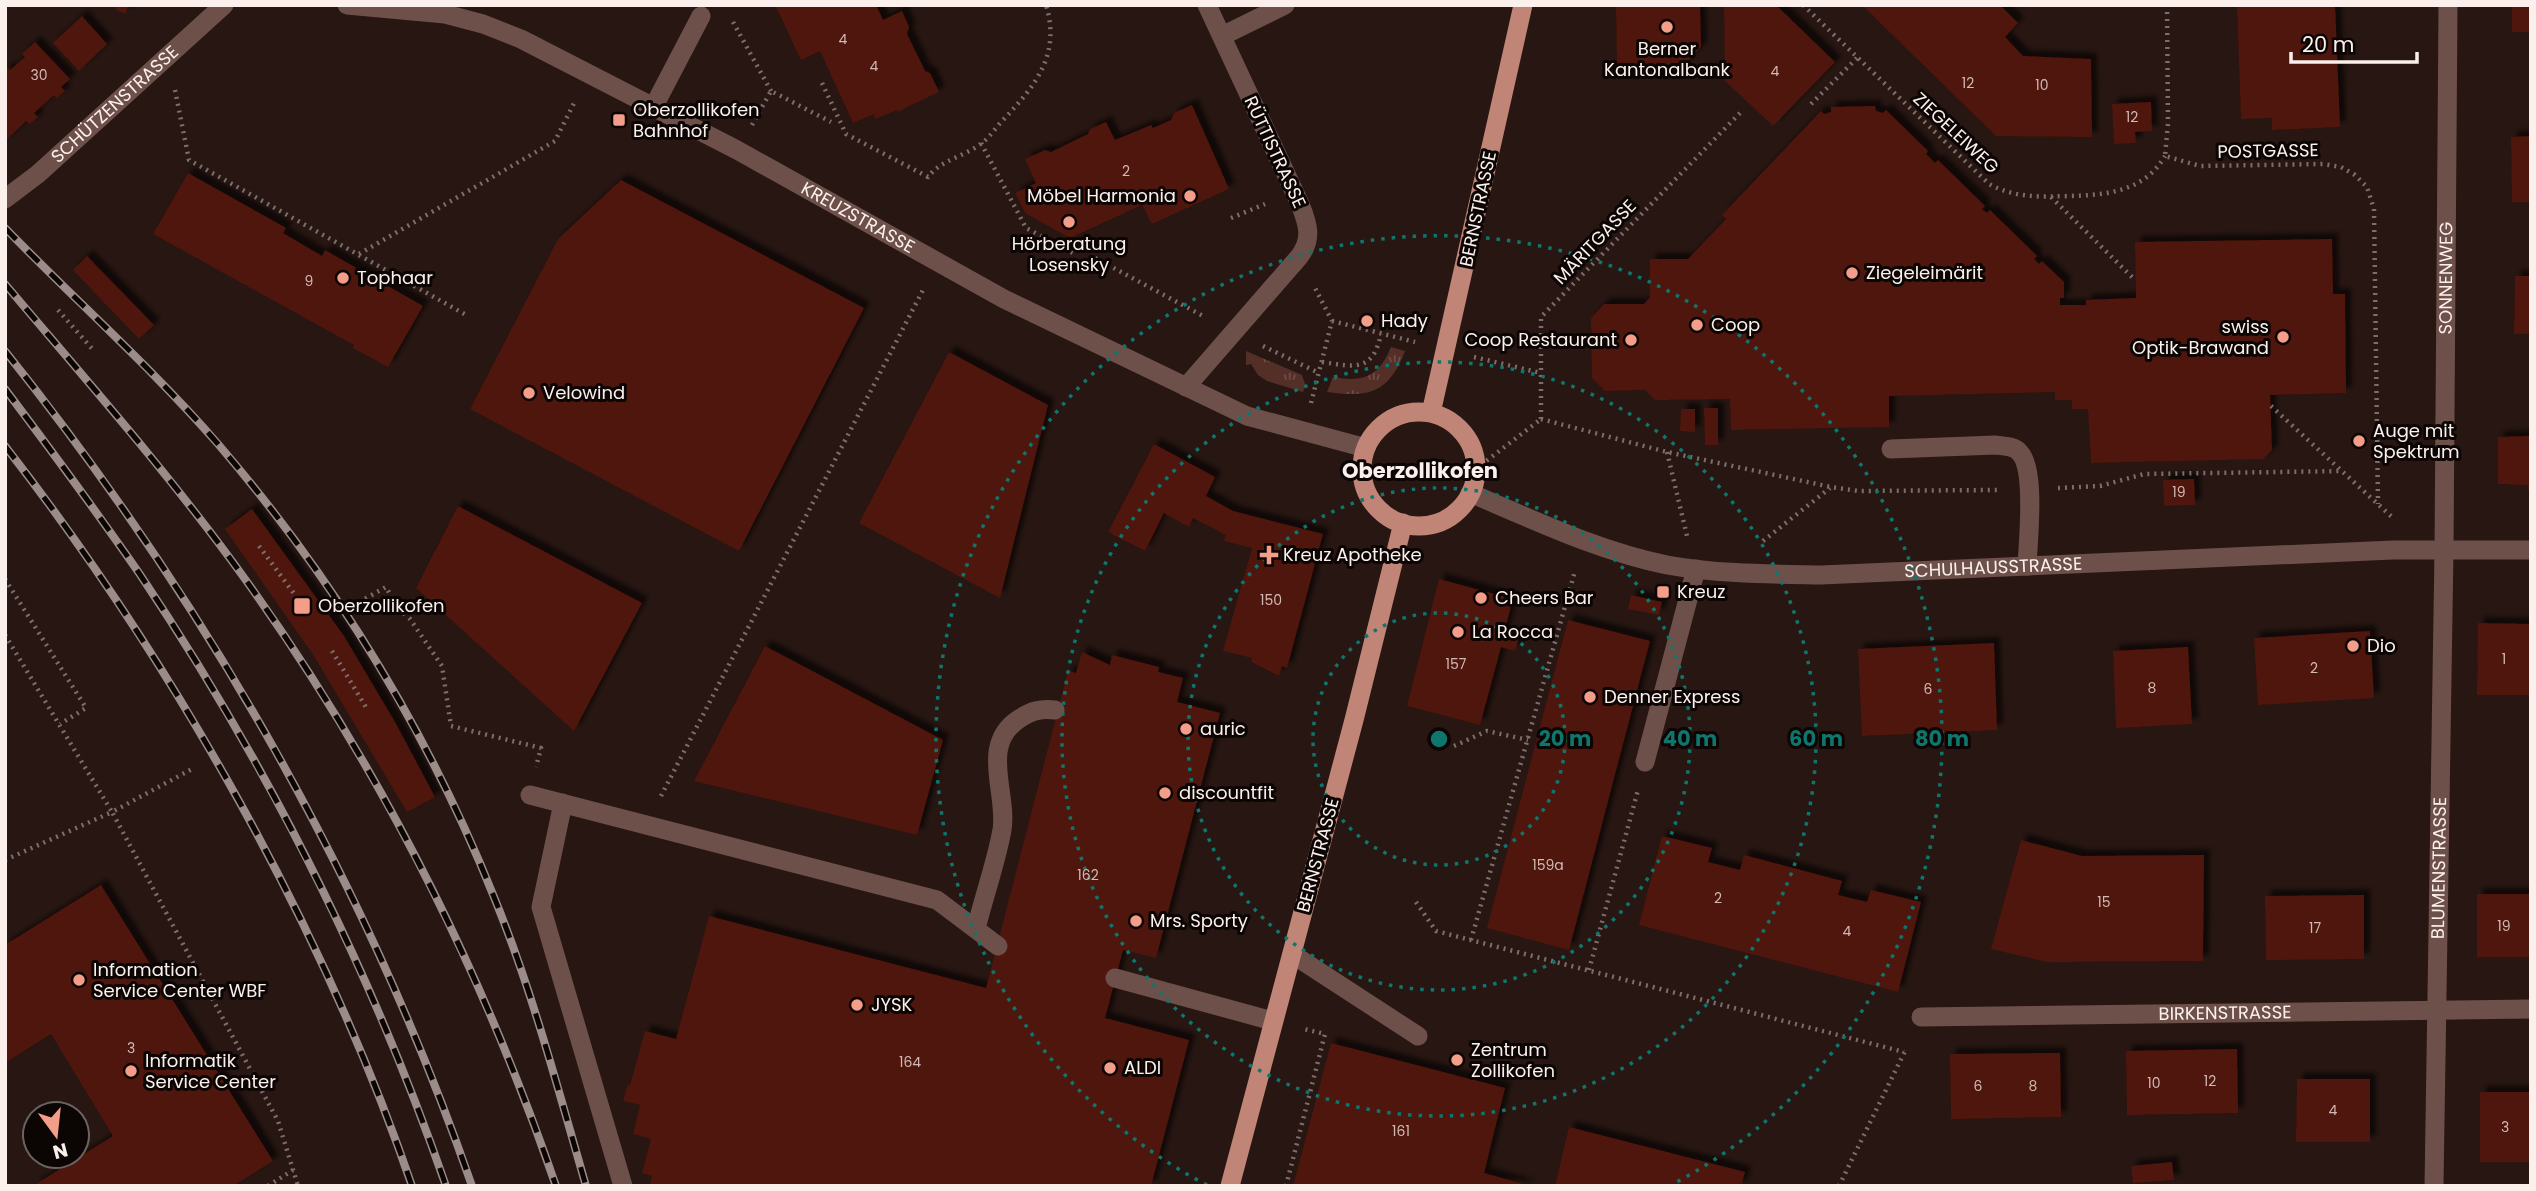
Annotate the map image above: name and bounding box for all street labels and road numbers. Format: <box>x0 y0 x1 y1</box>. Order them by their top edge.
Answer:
street label: SCHÜTZENSTRASSE <box>45 39 184 168</box>
street label: ZIEGELEIWEG <box>1908 86 2005 179</box>
street label: RÜTTISTRASSE <box>1239 92 1312 212</box>
street label: POSTGASSE <box>2217 137 2319 164</box>
street label: BERNSTRASSE <box>1453 149 1502 269</box>
street label: KREUZSTRASSE <box>797 175 920 259</box>
street label: MÄRITGASSE <box>1548 194 1642 290</box>
street label: SONNENWEG <box>2433 222 2458 335</box>
street label: SCHULHAUSSTRASSE <box>1904 551 2083 583</box>
street label: BERNSTRASSE <box>1290 795 1345 915</box>
street label: BLUMENSTRASSE <box>2425 797 2452 939</box>
street label: BIRKENSTRASSE <box>2158 999 2292 1026</box>

